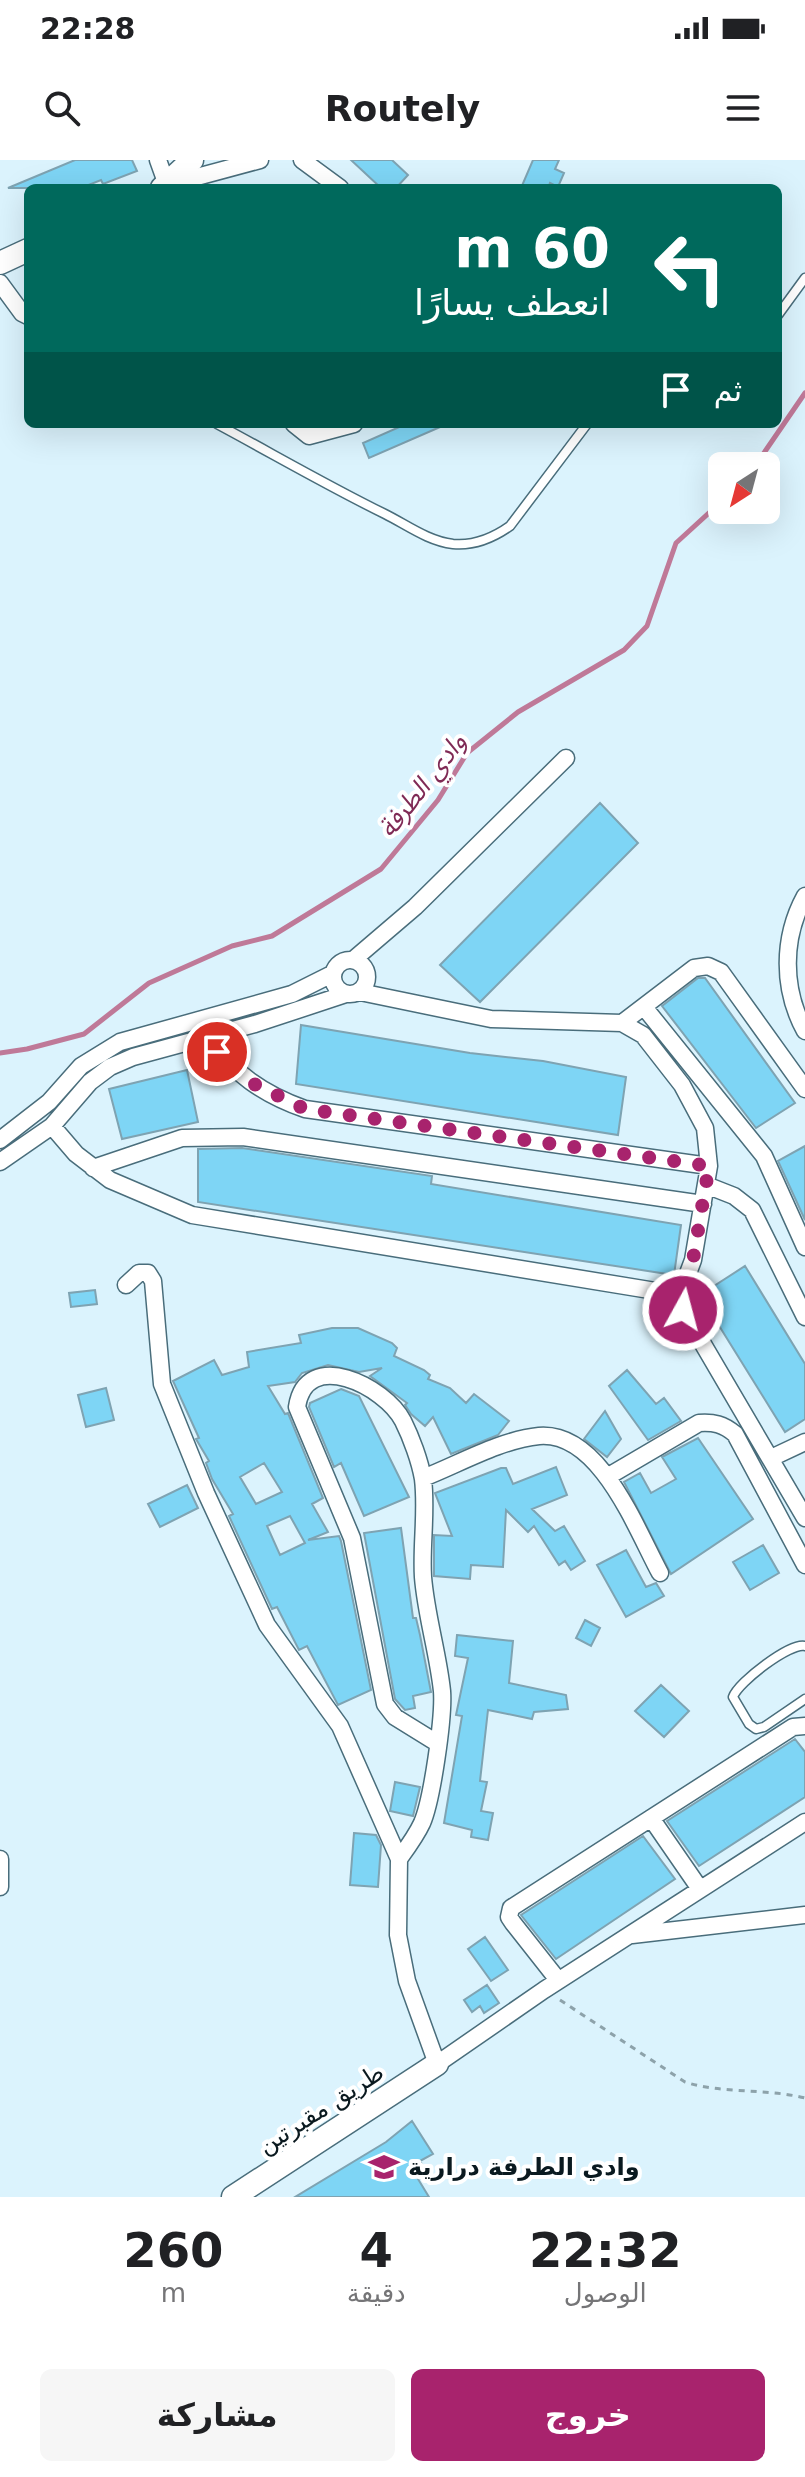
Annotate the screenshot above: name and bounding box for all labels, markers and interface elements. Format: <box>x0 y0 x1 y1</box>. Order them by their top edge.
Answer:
text: 22:28 <box>40 11 136 46</box>
icon: search <box>40 86 84 130</box>
icon: menu <box>721 86 765 130</box>
text: Routely <box>325 88 480 129</box>
text: 60 m <box>454 215 610 280</box>
icon: left <box>638 216 742 320</box>
text: انعطف يسارًا <box>414 282 610 323</box>
icon: arrive <box>654 368 698 412</box>
text: ثم <box>714 373 742 408</box>
north arrow <box>708 452 780 524</box>
map controls <box>708 452 780 524</box>
water label: وادي الطرفة <box>372 727 476 846</box>
pin <box>183 1018 251 1086</box>
icon: arrive <box>195 1030 239 1074</box>
position arrow <box>641 1268 725 1352</box>
street label: طريق مقبرتين <box>253 2058 389 2160</box>
school or university icon: وادي الطرفة درارية <box>367 2150 401 2184</box>
place label: وادي الطرفة درارية <box>408 2153 640 2181</box>
text: 260 <box>123 2222 224 2278</box>
text: 4 <box>360 2222 393 2278</box>
text: 22:32 <box>529 2222 682 2278</box>
text: m <box>161 2278 186 2308</box>
text: دقيقة <box>347 2278 406 2308</box>
text: الوصول <box>564 2278 647 2308</box>
button: مشاركة <box>40 2369 395 2461</box>
button: خروج <box>411 2369 765 2461</box>

